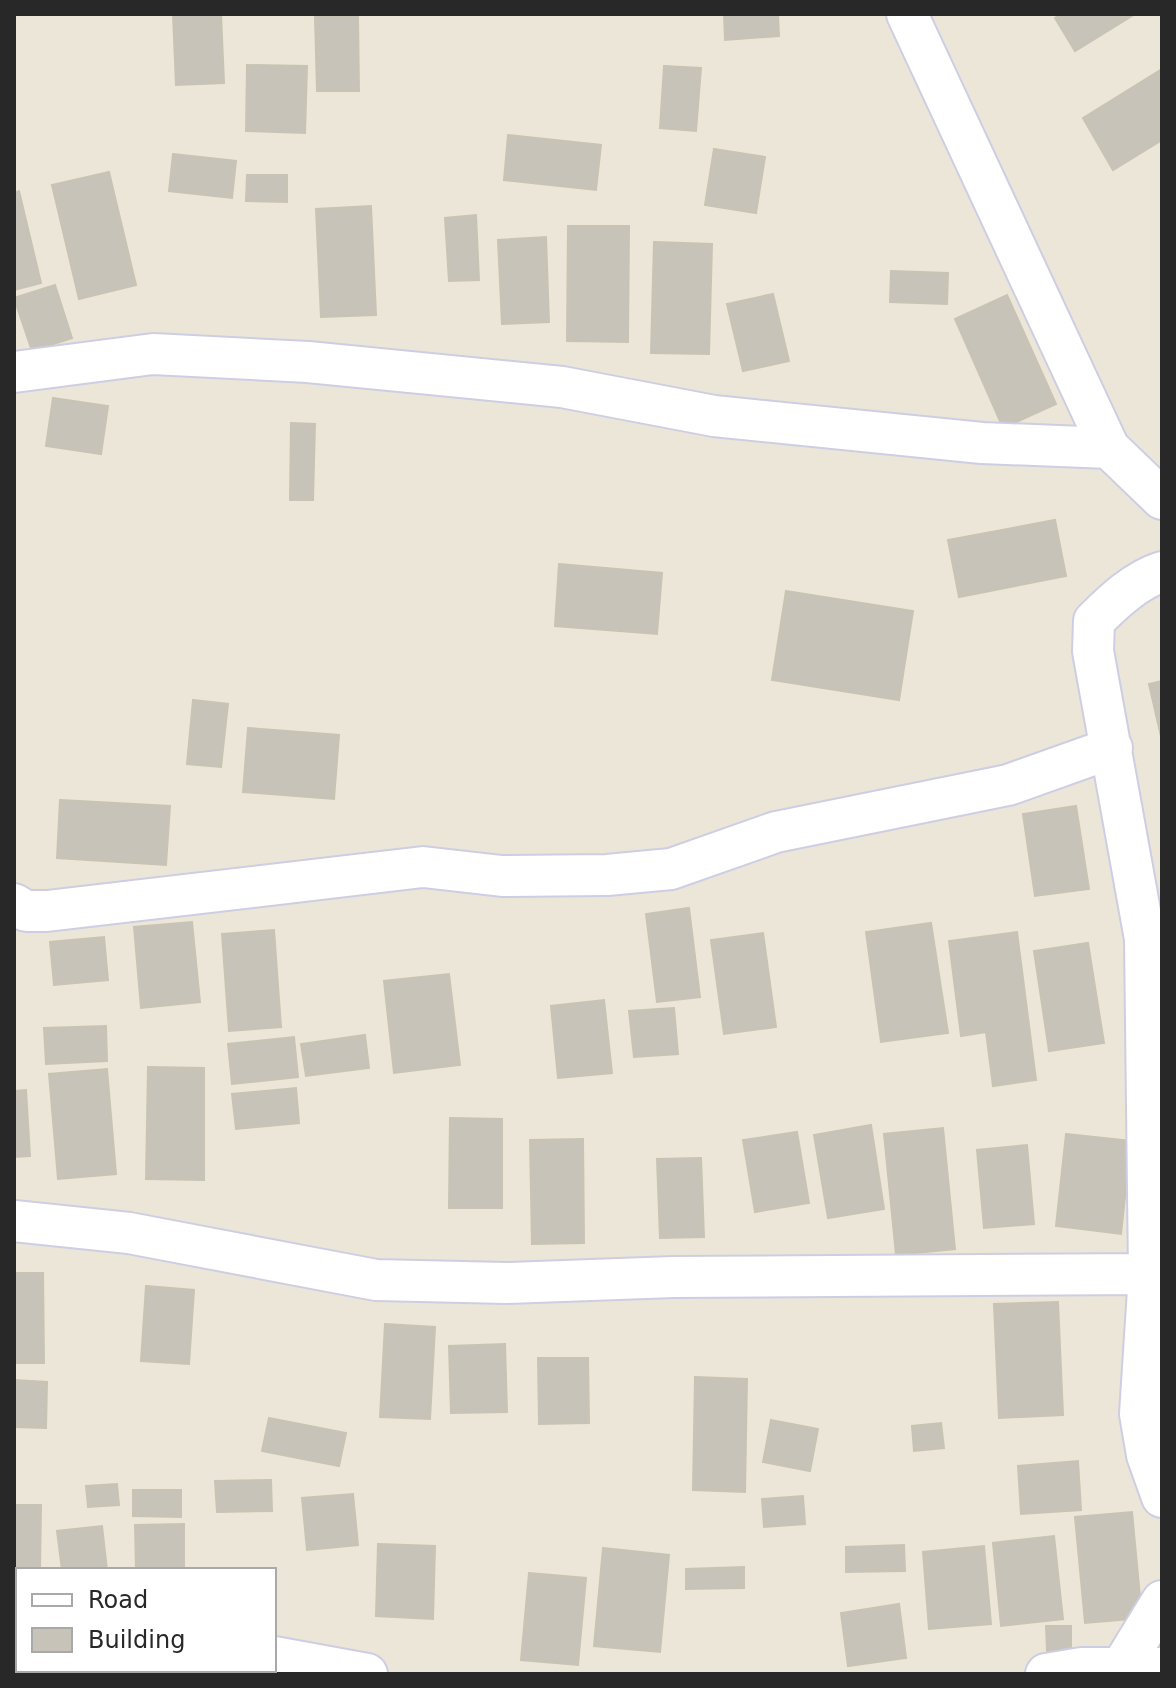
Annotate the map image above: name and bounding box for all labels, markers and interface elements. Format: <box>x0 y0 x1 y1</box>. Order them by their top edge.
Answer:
legend <box>16 1568 276 1672</box>
text: Road <box>88 1586 148 1614</box>
text: Building <box>88 1626 185 1654</box>

